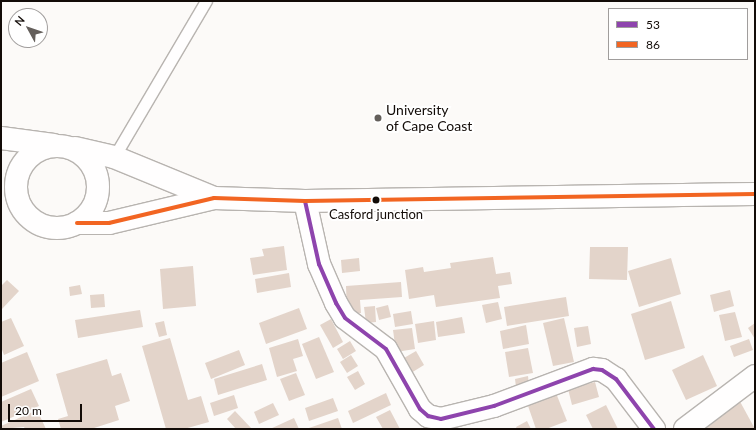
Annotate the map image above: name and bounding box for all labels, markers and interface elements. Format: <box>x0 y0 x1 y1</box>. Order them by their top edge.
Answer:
north arrow <box>8 8 48 48</box>
legend <box>608 8 748 60</box>
text: N <box>11 13 27 28</box>
text: 53 <box>646 17 660 32</box>
text: 86 <box>646 37 660 52</box>
place label: University of Cape Coast <box>386 102 473 134</box>
marker: University of Cape Coast <box>373 113 383 123</box>
marker: Casford junction <box>371 195 381 205</box>
place label: Casford junction <box>329 206 423 222</box>
scale bar <box>10 396 84 422</box>
text: 20 m <box>15 403 42 418</box>

